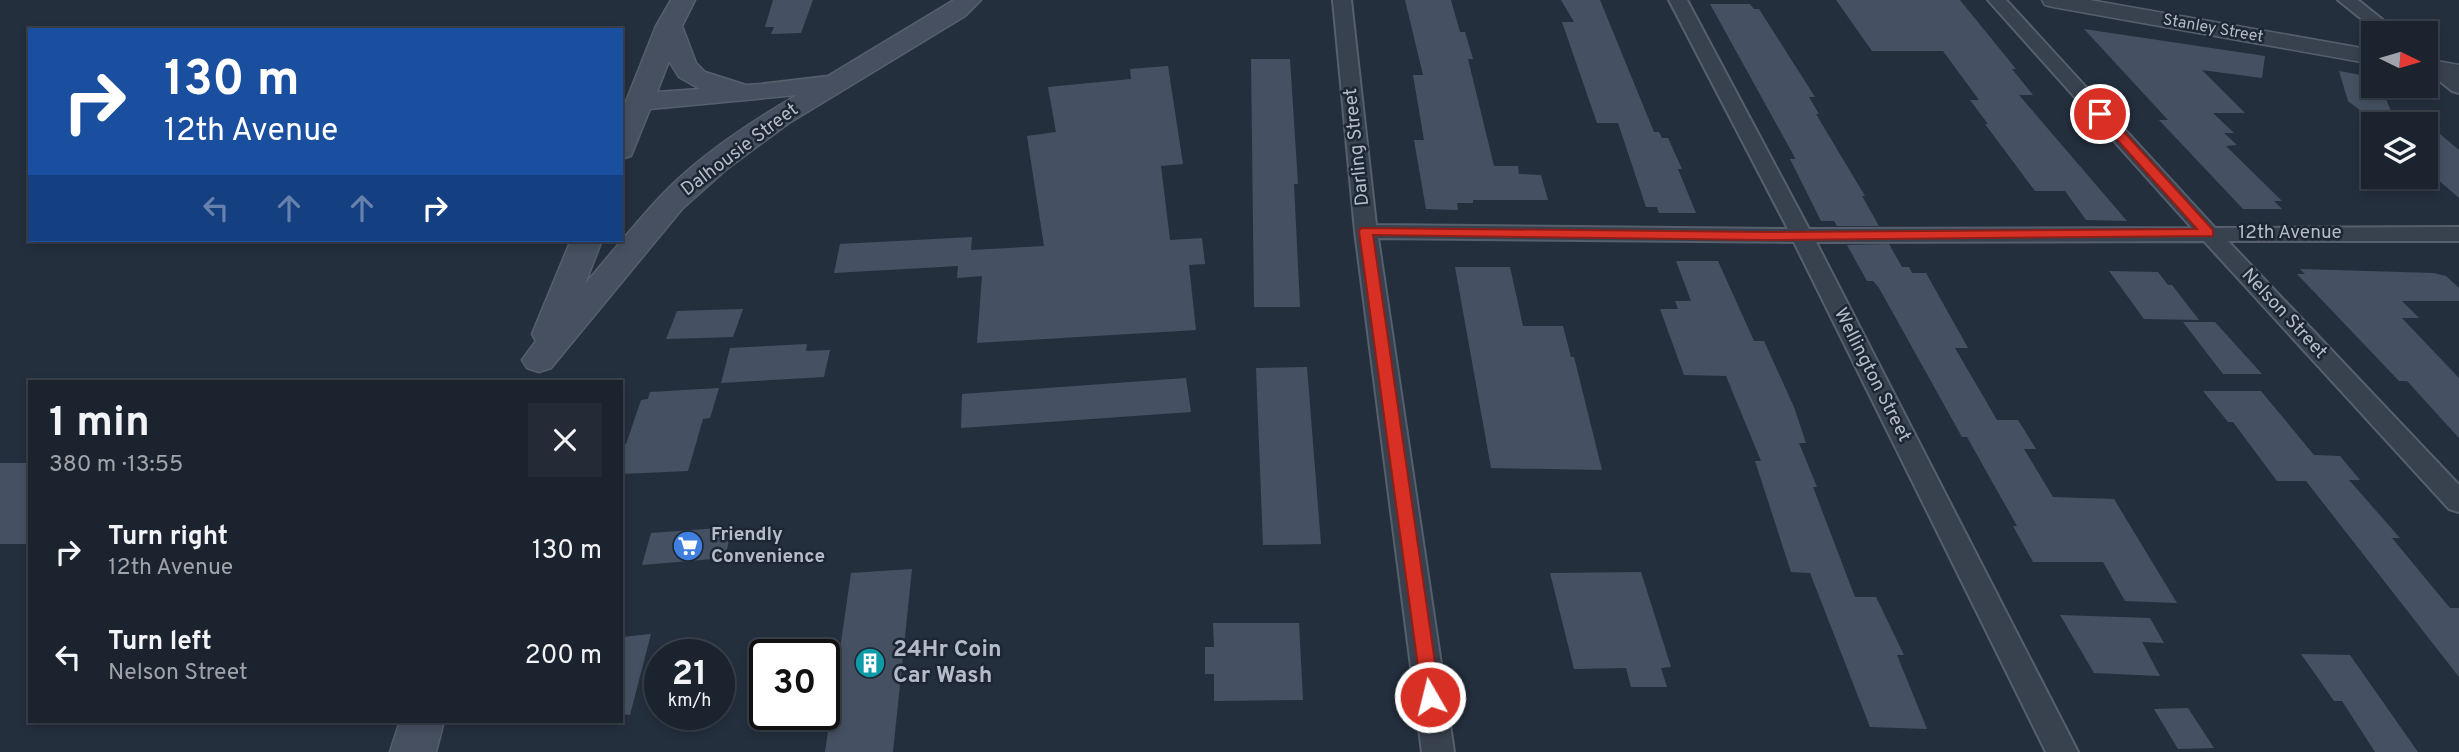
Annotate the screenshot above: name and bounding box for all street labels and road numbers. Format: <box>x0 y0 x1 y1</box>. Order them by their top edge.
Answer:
street label: Stanley Street <box>2161 10 2265 48</box>
street label: Darling Street <box>1339 87 1375 207</box>
street label: Dalhousie Street <box>677 98 803 202</box>
street label: 12th Avenue <box>2238 221 2342 245</box>
street label: Nelson Street <box>2236 264 2332 364</box>
street label: Wellington Street <box>1828 304 1916 446</box>

